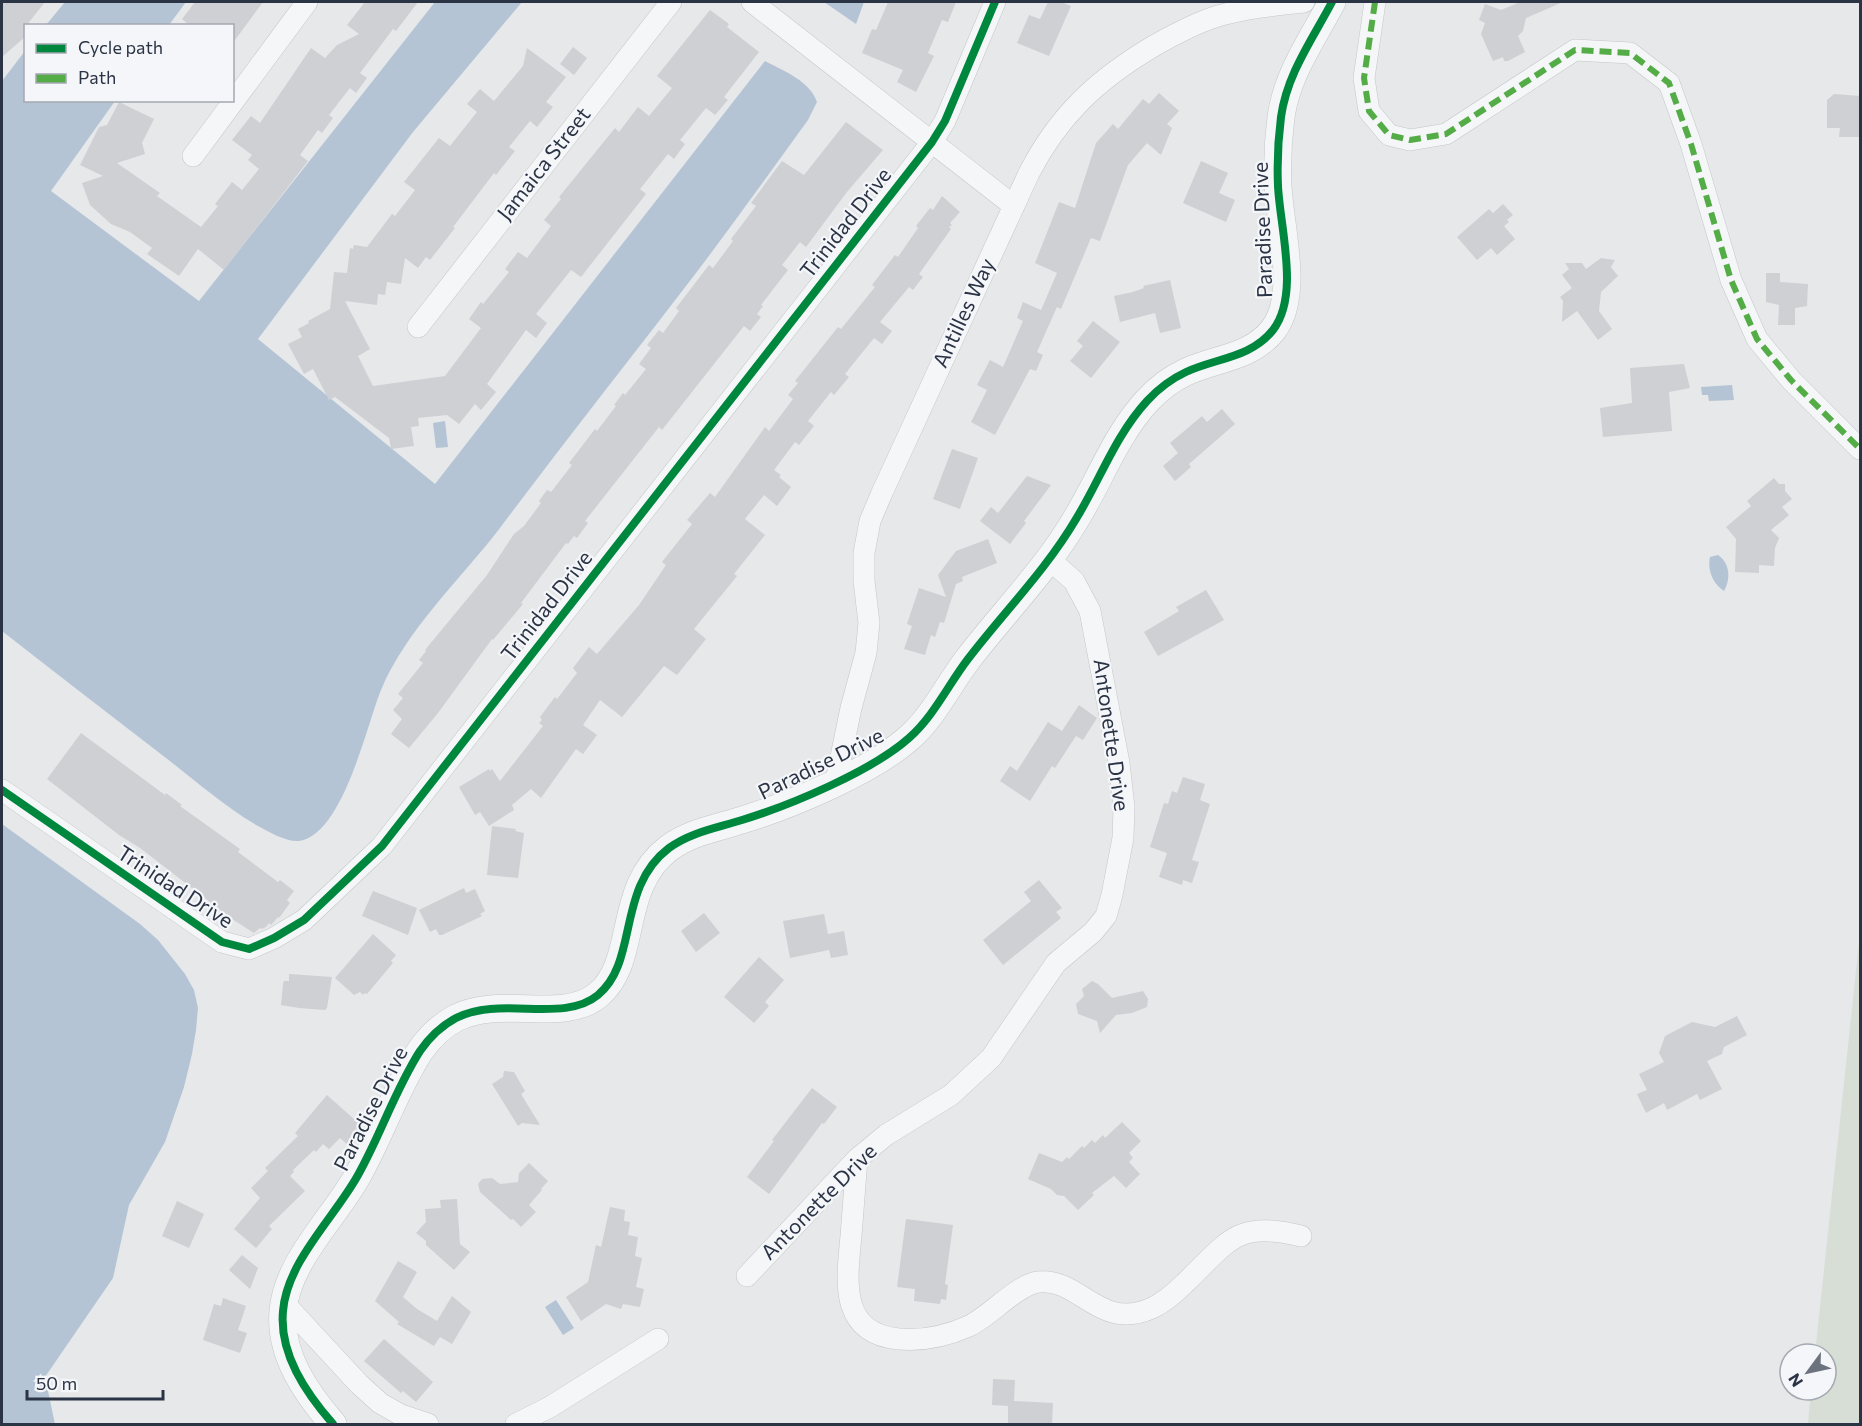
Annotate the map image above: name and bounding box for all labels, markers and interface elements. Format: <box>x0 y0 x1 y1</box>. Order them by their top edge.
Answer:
legend <box>24 24 234 102</box>
text: Cycle path <box>78 36 163 58</box>
text: Path <box>78 66 116 88</box>
street label: Jamaica Street <box>491 102 595 225</box>
street label: Trinidad Drive <box>794 162 896 282</box>
street label: Paradise Drive <box>1247 162 1276 299</box>
street label: Antilles Way <box>926 254 999 371</box>
street label: Trinidad Drive <box>495 545 597 665</box>
street label: Antonette Drive <box>1089 657 1136 812</box>
street label: Paradise Drive <box>754 722 887 804</box>
street label: Trinidad Drive <box>113 839 238 932</box>
street label: Paradise Drive <box>328 1042 412 1175</box>
street label: Antonette Drive <box>755 1138 881 1264</box>
north arrow <box>1778 1342 1838 1402</box>
scale bar <box>27 1363 164 1401</box>
text: N <box>1784 1370 1806 1391</box>
text: 50 m <box>36 1372 77 1394</box>

